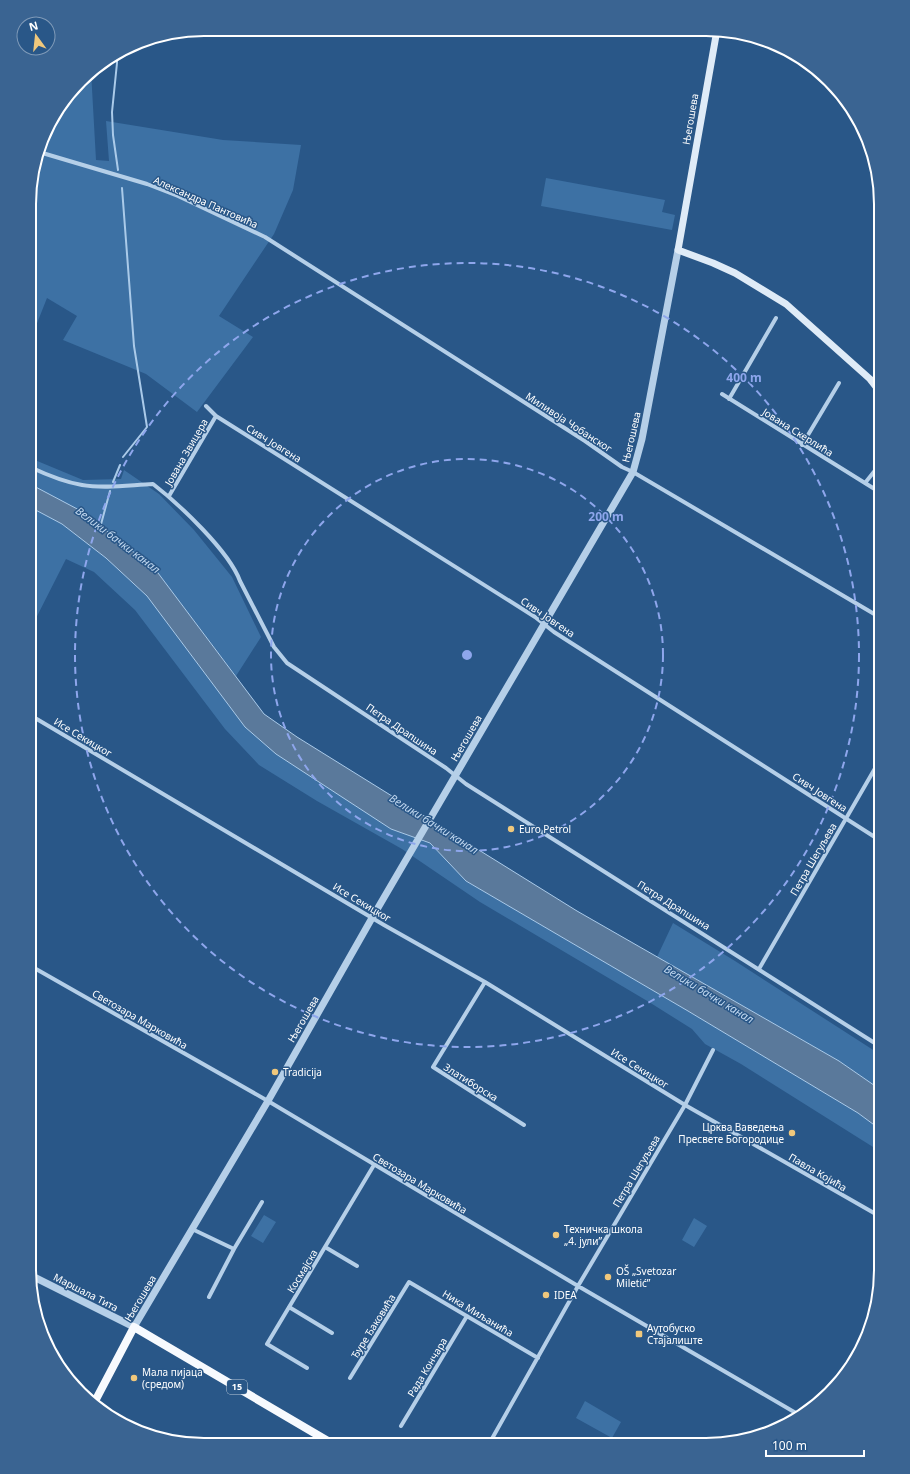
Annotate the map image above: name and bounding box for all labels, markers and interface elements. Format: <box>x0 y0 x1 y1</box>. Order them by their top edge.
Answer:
north arrow <box>16 16 56 56</box>
text: N <box>27 17 40 34</box>
street label: Његошева <box>679 92 701 146</box>
street label: Александра Пантовића <box>152 173 260 231</box>
text: 400 m <box>726 369 762 386</box>
street label: Миливоја Чобанског <box>523 389 615 456</box>
street label: Јована Скерлића <box>759 404 836 459</box>
street label: Његошева <box>618 410 644 464</box>
street label: Јована Звицера <box>161 416 211 489</box>
street label: Сивч Јовгена <box>244 420 304 466</box>
water label: Велики бачки канал <box>73 503 164 576</box>
text: 200 m <box>588 508 624 525</box>
street label: Сивч Јовгена <box>518 594 578 640</box>
centre of rings <box>460 648 474 662</box>
street label: Петра Драпшина <box>363 700 441 758</box>
street label: Његошева <box>447 712 485 764</box>
street label: Исе Секицког <box>51 714 115 760</box>
street label: Сивч Јовгена <box>790 769 850 815</box>
water label: Велики бачки канал <box>387 790 482 857</box>
street label: Петра Шегуљева <box>786 820 840 898</box>
place label: Euro Petrol <box>519 822 571 836</box>
marker: Euro Petrol <box>506 824 516 834</box>
street label: Петра Драпшина <box>635 877 713 933</box>
street label: Исе Секицког <box>330 879 394 925</box>
water label: Велики бачки канал <box>662 961 757 1026</box>
street label: Светозара Марковића <box>90 986 190 1052</box>
street label: Његошева <box>284 993 322 1045</box>
street label: Исе Секицког <box>609 1045 672 1092</box>
street label: Златиборска <box>441 1060 501 1104</box>
place label: Tradicija <box>283 1065 322 1079</box>
marker: Tradicija <box>270 1067 280 1077</box>
place label: Црква Ваведења Пресвете Богородице <box>678 1120 784 1146</box>
marker: Црква Ваведења Пресвете Богородице <box>787 1128 797 1138</box>
street label: Петра Шегуљева <box>609 1132 663 1210</box>
street label: Светозара Марковића <box>370 1149 470 1217</box>
street label: Павла Којића <box>786 1150 850 1194</box>
place label: Техничка школа „4. јули” <box>564 1222 643 1248</box>
marker: Техничка школа „4. јули” <box>551 1230 561 1240</box>
street label: Космајска <box>284 1247 320 1295</box>
place label: OŠ „Svetozar Miletić” <box>616 1264 676 1290</box>
street label: Маршала Тита <box>51 1270 121 1314</box>
street label: Његошева <box>121 1272 159 1324</box>
marker: OŠ „Svetozar Miletić” <box>603 1272 613 1282</box>
street label: Ника Миљанића <box>440 1286 516 1340</box>
place label: IDEA <box>554 1288 577 1302</box>
marker: IDEA <box>541 1290 551 1300</box>
street label: Ђуре Ђаковића <box>348 1291 398 1361</box>
place label: Аутобуско Стајалиште <box>647 1321 703 1347</box>
marker: Аутобуско Стајалиште <box>634 1329 644 1339</box>
street label: Рада Кончара <box>404 1335 450 1399</box>
place label: Мала пијаца (средом) <box>142 1365 203 1391</box>
marker: Мала пијаца (средом) <box>129 1373 139 1383</box>
road number: 15 <box>227 1380 247 1394</box>
scale bar <box>766 1432 864 1458</box>
text: 100 m <box>772 1437 807 1454</box>

